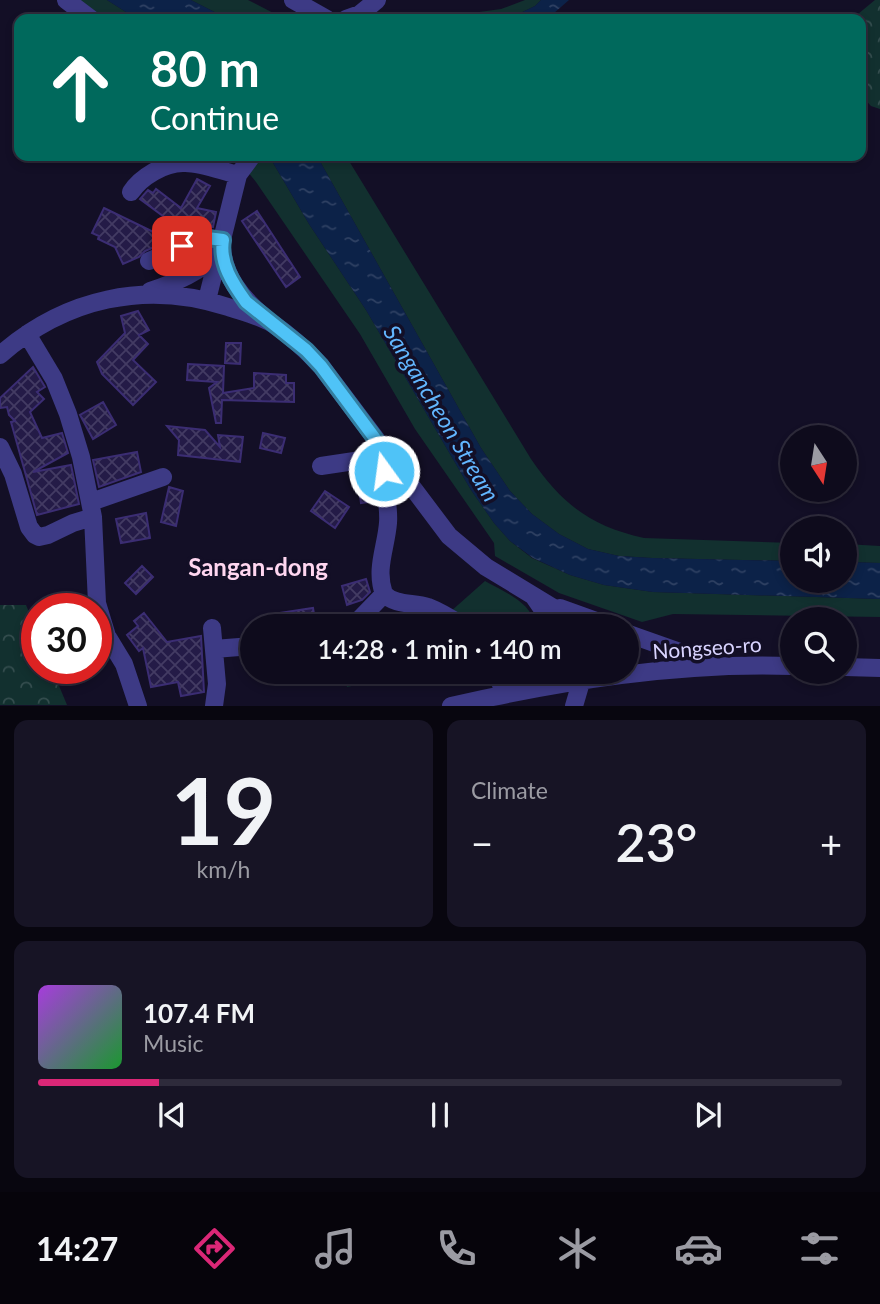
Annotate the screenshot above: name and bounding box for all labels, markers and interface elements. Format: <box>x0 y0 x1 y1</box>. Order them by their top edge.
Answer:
text: 80 m <box>150 39 260 97</box>
icon: ahead <box>35 42 126 133</box>
text: Continue <box>150 98 279 137</box>
pin <box>152 216 212 276</box>
icon: arrive <box>163 227 201 265</box>
water label: Sangancheon Stream <box>378 320 506 506</box>
north arrow <box>780 425 858 502</box>
map controls <box>780 425 857 684</box>
position arrow <box>347 434 421 508</box>
button: sound <box>780 516 857 593</box>
district label: Sangan-dong <box>188 552 328 581</box>
speed limit sign: 30 <box>21 593 112 684</box>
button: search <box>780 607 857 684</box>
street label: Nongseo-ro <box>652 631 762 663</box>
text: 14:28 · 1 min · 140 m <box>317 633 562 665</box>
text: 19 <box>171 755 276 864</box>
text: Climate <box>471 776 548 804</box>
text: 23° <box>616 811 697 873</box>
text: − <box>471 820 493 866</box>
text: + <box>820 820 842 866</box>
text: km/h <box>197 855 250 883</box>
text: 107.4 FM <box>143 997 255 1029</box>
text: Music <box>143 1029 203 1057</box>
icon: previous <box>153 1096 191 1134</box>
icon: pause <box>421 1096 459 1134</box>
icon: next <box>689 1096 727 1134</box>
icon: directions <box>190 1224 239 1273</box>
icon: music <box>311 1224 360 1273</box>
icon: phone <box>432 1224 481 1273</box>
icon: climate <box>553 1224 602 1273</box>
icon: car <box>674 1224 723 1273</box>
icon: filters <box>795 1224 844 1273</box>
text: 14:27 <box>36 1229 118 1268</box>

